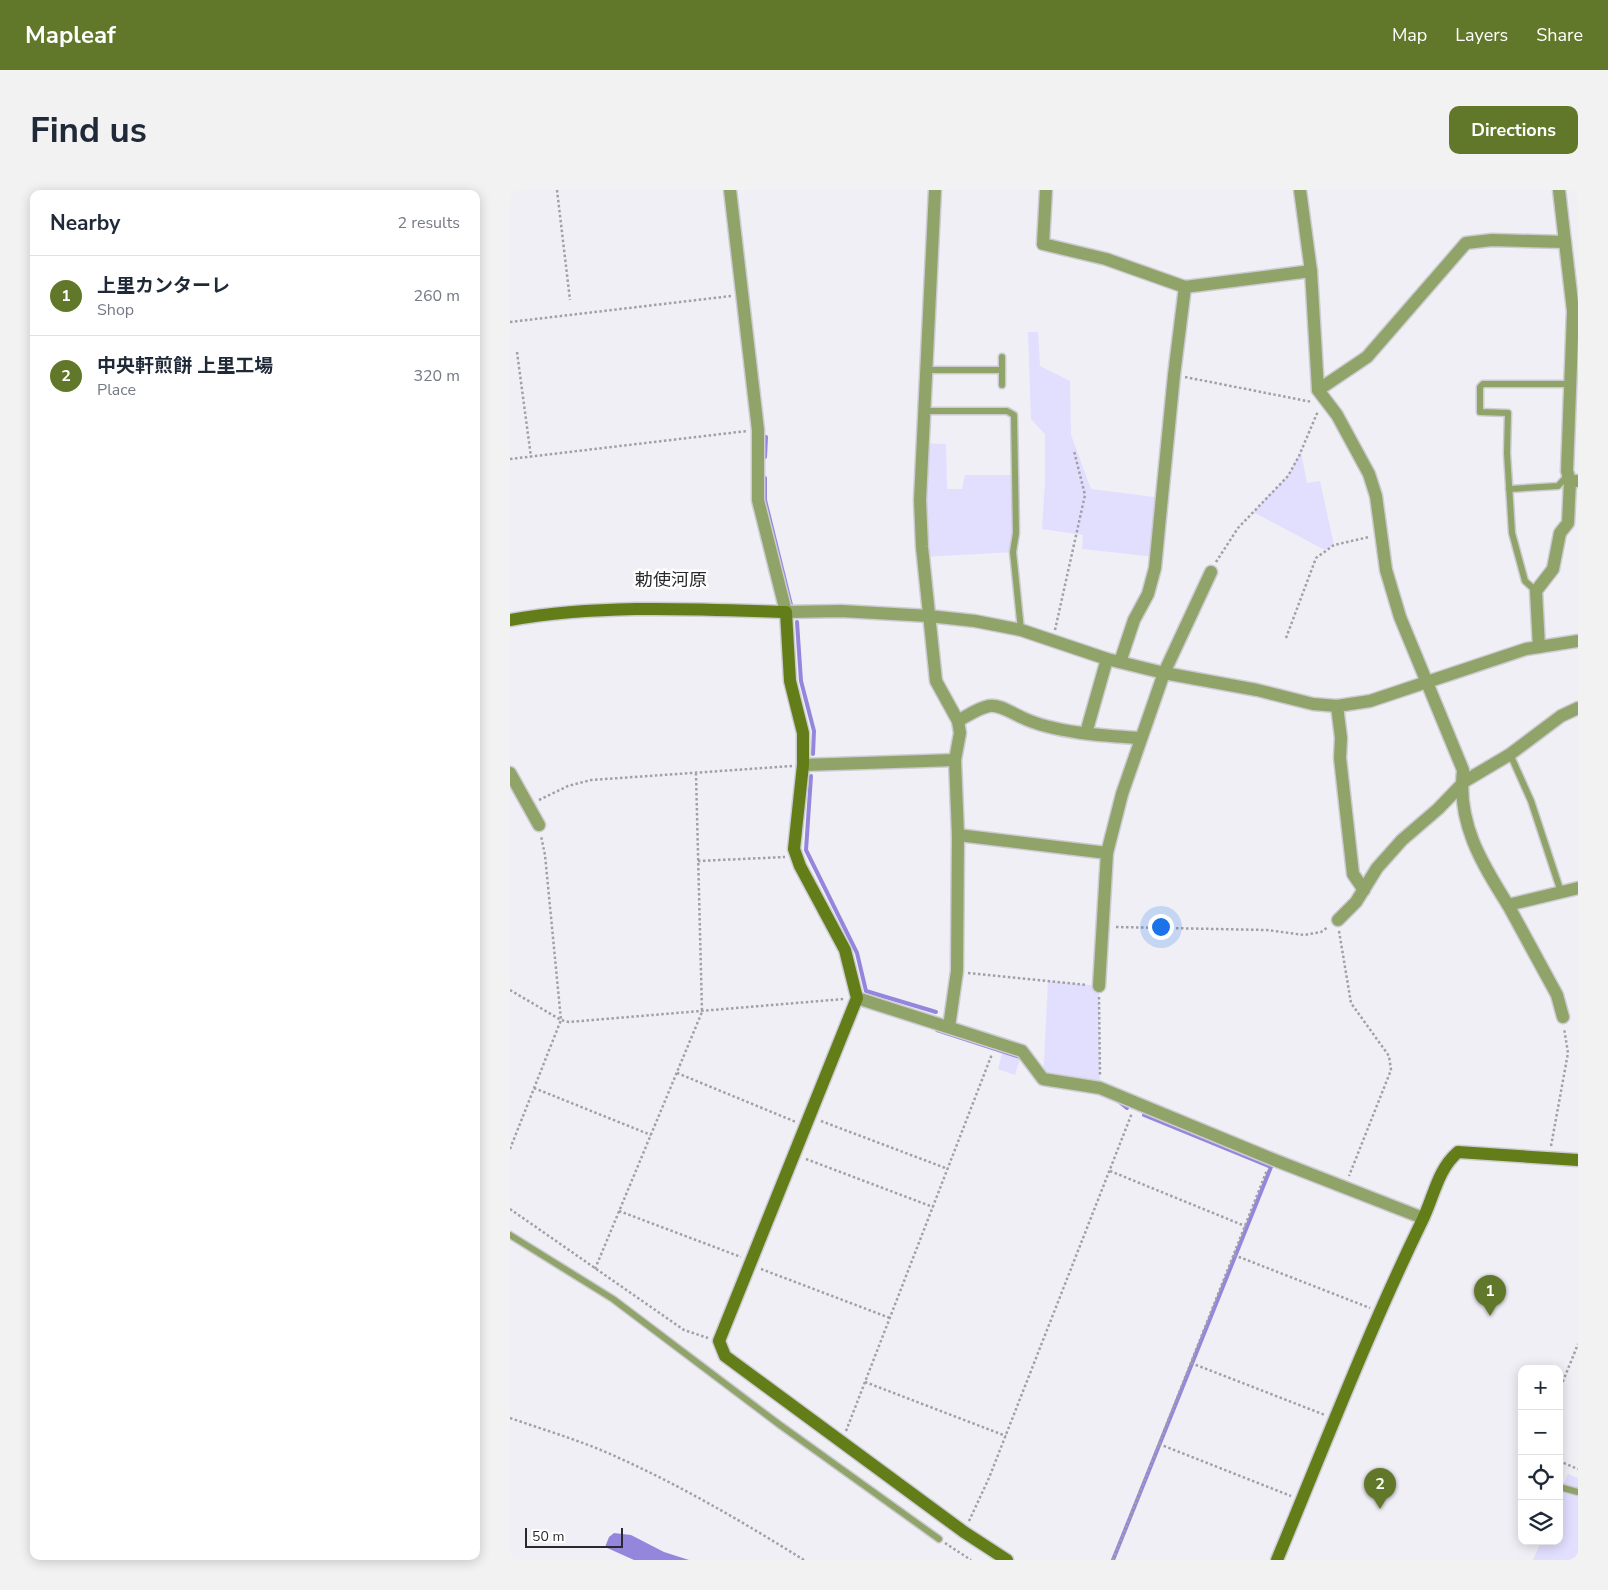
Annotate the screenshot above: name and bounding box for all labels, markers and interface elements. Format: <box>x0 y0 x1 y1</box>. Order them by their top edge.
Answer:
text: Mapleaf <box>25 19 116 51</box>
text: Map <box>1392 23 1427 47</box>
text: Layers <box>1455 23 1508 47</box>
text: Share <box>1536 23 1583 47</box>
button: Directions <box>1449 106 1578 154</box>
text: Find us <box>30 107 147 154</box>
text: Nearby <box>50 209 120 237</box>
text: 2 results <box>398 212 460 234</box>
text: 上里カンターレ <box>97 273 230 299</box>
text: 1 <box>61 285 71 307</box>
text: 260 m <box>413 285 460 307</box>
text: Shop <box>97 299 134 321</box>
text: 中央軒煎餅 上里工場 <box>97 353 273 379</box>
text: 2 <box>61 365 71 387</box>
text: 320 m <box>413 365 460 387</box>
text: Place <box>97 379 136 401</box>
district label: 勅使河原 <box>634 568 707 592</box>
your location <box>1148 914 1174 940</box>
pin: 1 <box>1474 1275 1506 1316</box>
map controls <box>1518 1365 1563 1545</box>
button: + <box>1518 1365 1563 1410</box>
button: − <box>1518 1410 1563 1455</box>
button: locate <box>1518 1455 1563 1500</box>
pin: 2 <box>1364 1468 1396 1509</box>
button: layers <box>1518 1500 1563 1545</box>
scale bar <box>525 1525 622 1548</box>
text: 50 m <box>532 1527 564 1546</box>

